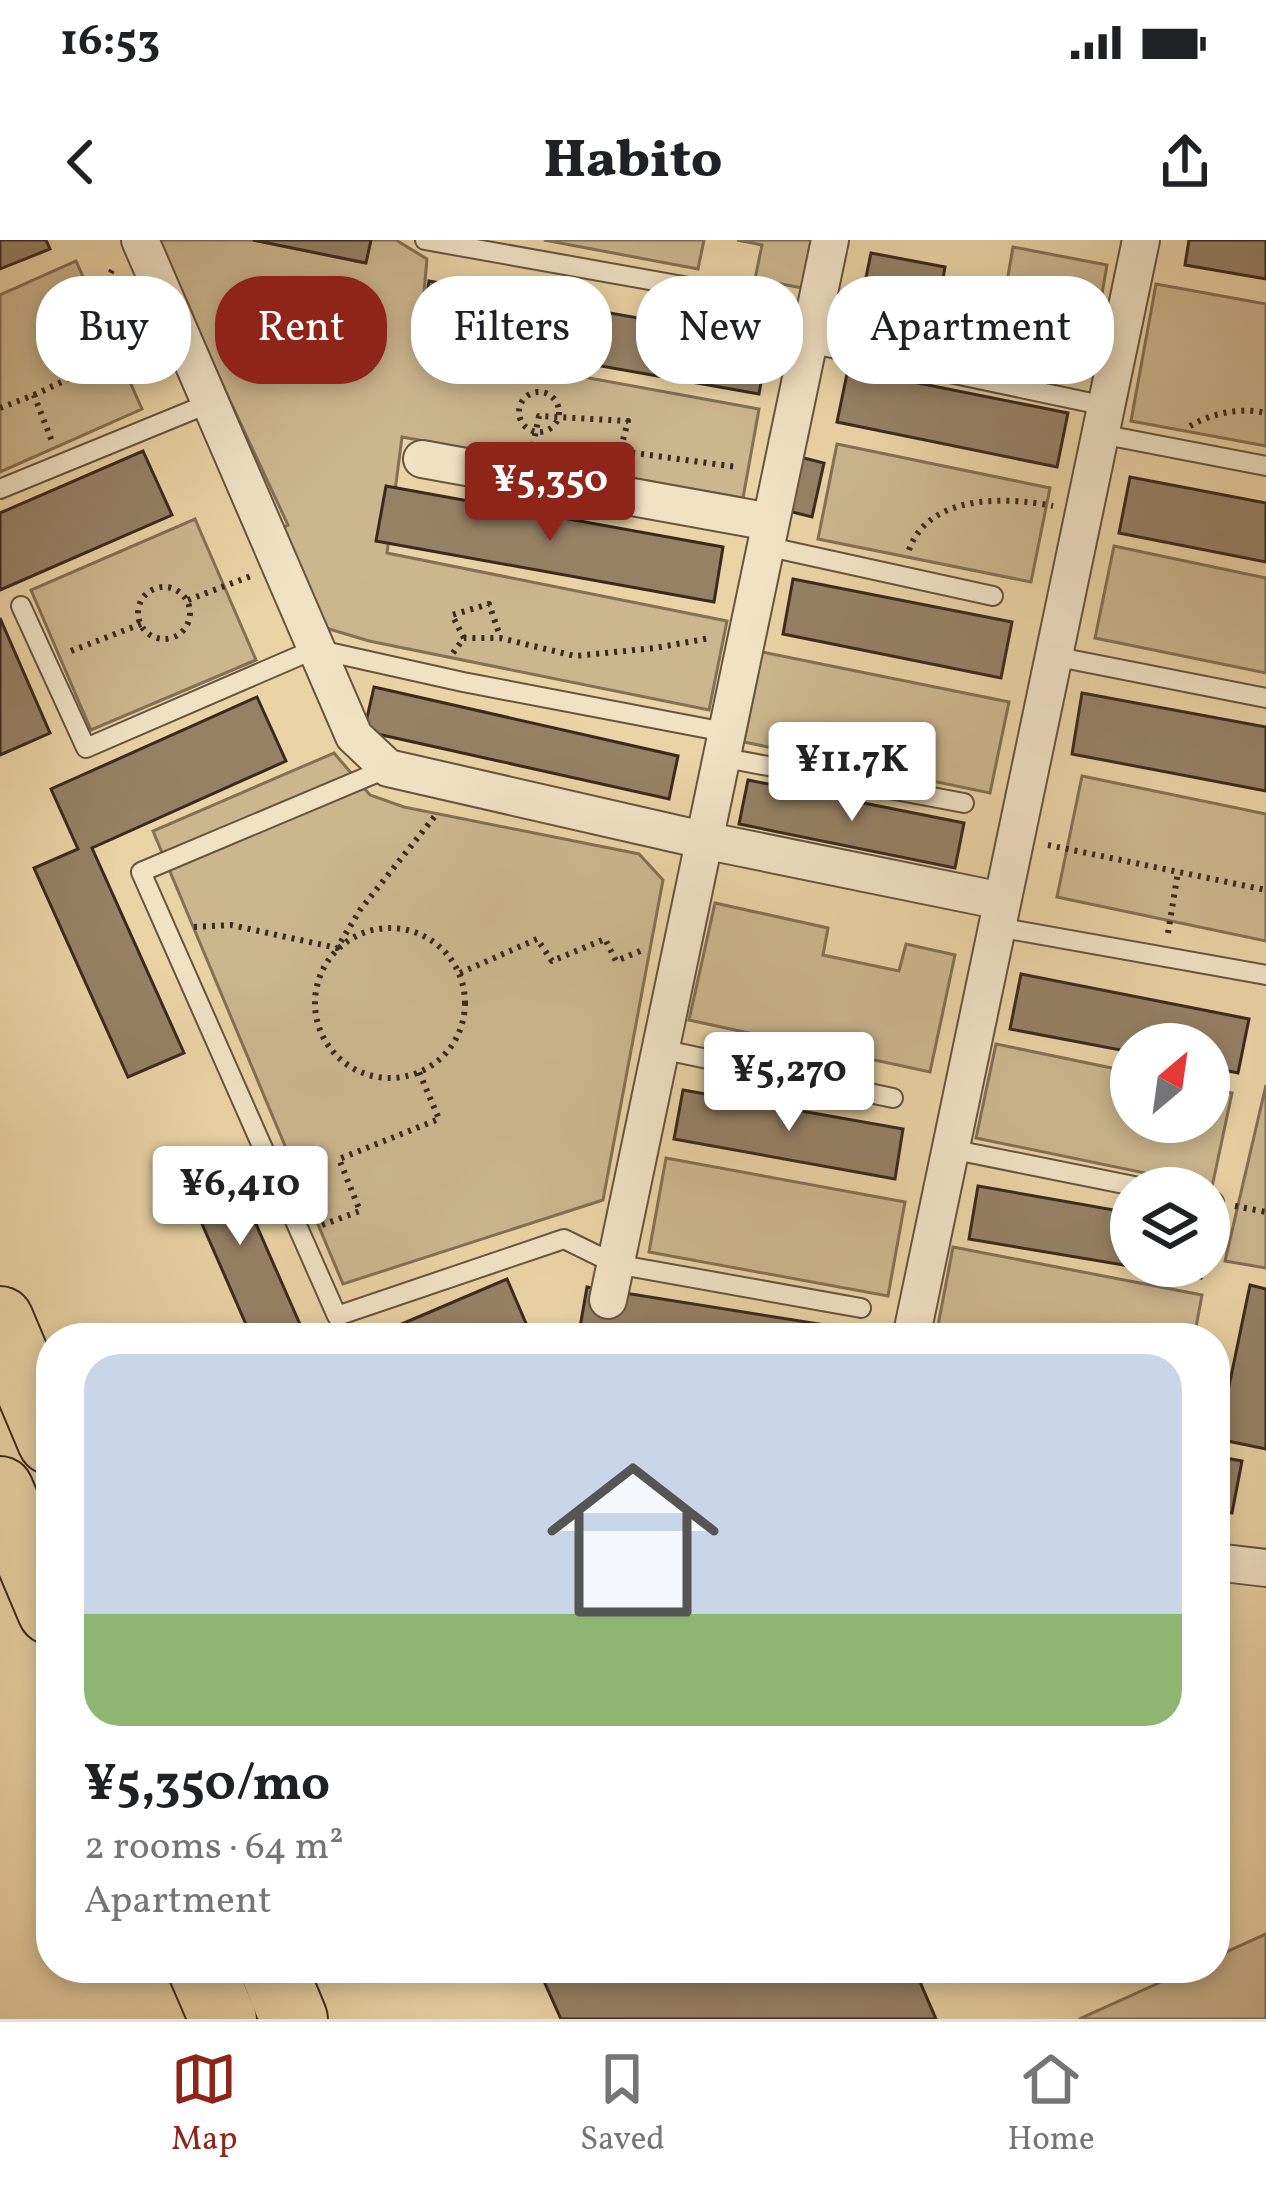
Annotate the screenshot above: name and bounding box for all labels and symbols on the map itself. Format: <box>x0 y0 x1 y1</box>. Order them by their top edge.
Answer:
pin: ¥5,350 <box>452 442 648 544</box>
pin: ¥11.7K <box>754 722 950 824</box>
north arrow <box>1110 1023 1230 1143</box>
pin: ¥5,270 <box>691 1032 887 1134</box>
pin: ¥6,410 <box>142 1146 338 1248</box>

